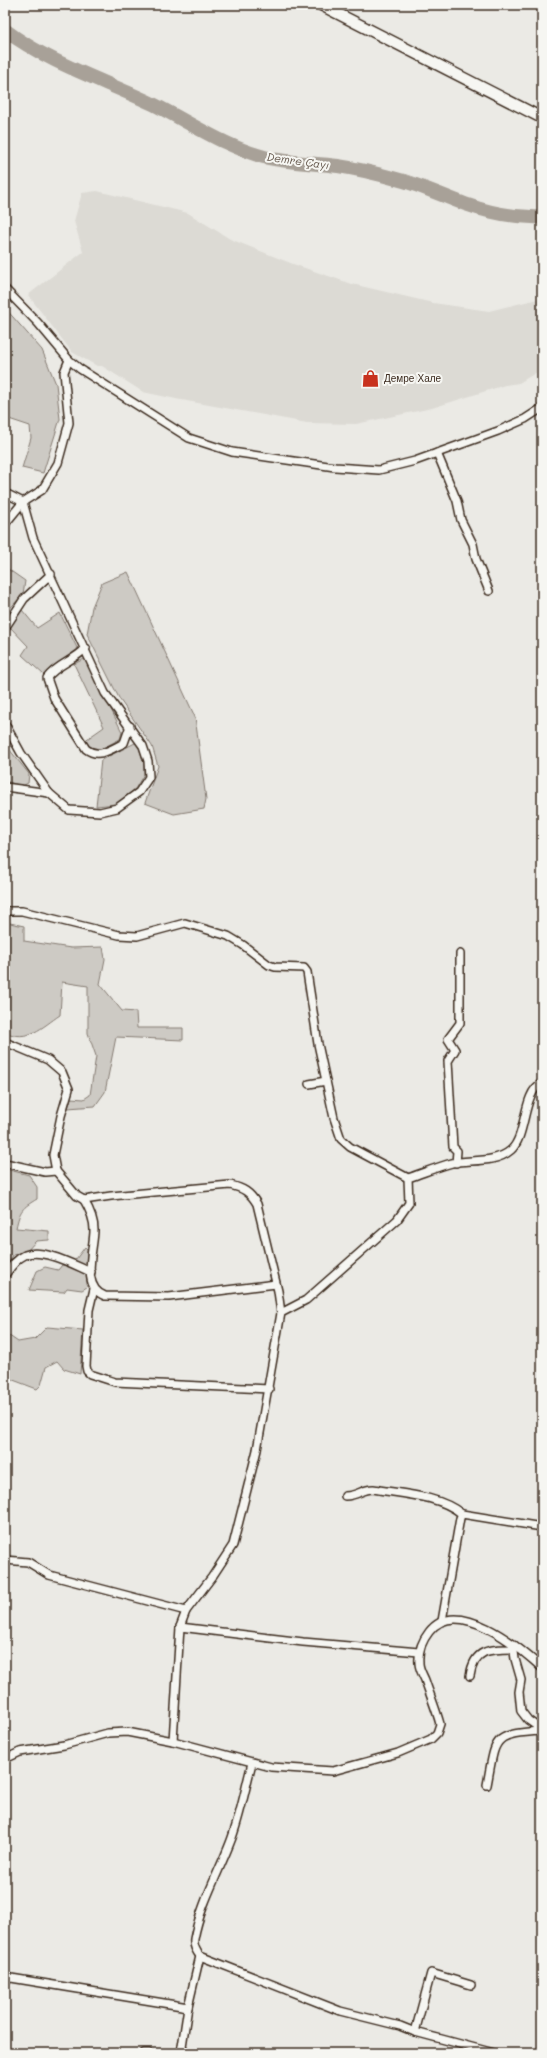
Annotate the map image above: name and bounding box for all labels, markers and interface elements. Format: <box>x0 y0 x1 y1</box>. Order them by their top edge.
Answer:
water label: Demre Çayı <box>266 149 330 172</box>
shop icon: Демре Хале <box>361 368 381 388</box>
place label: Демре Хале <box>384 371 442 385</box>

